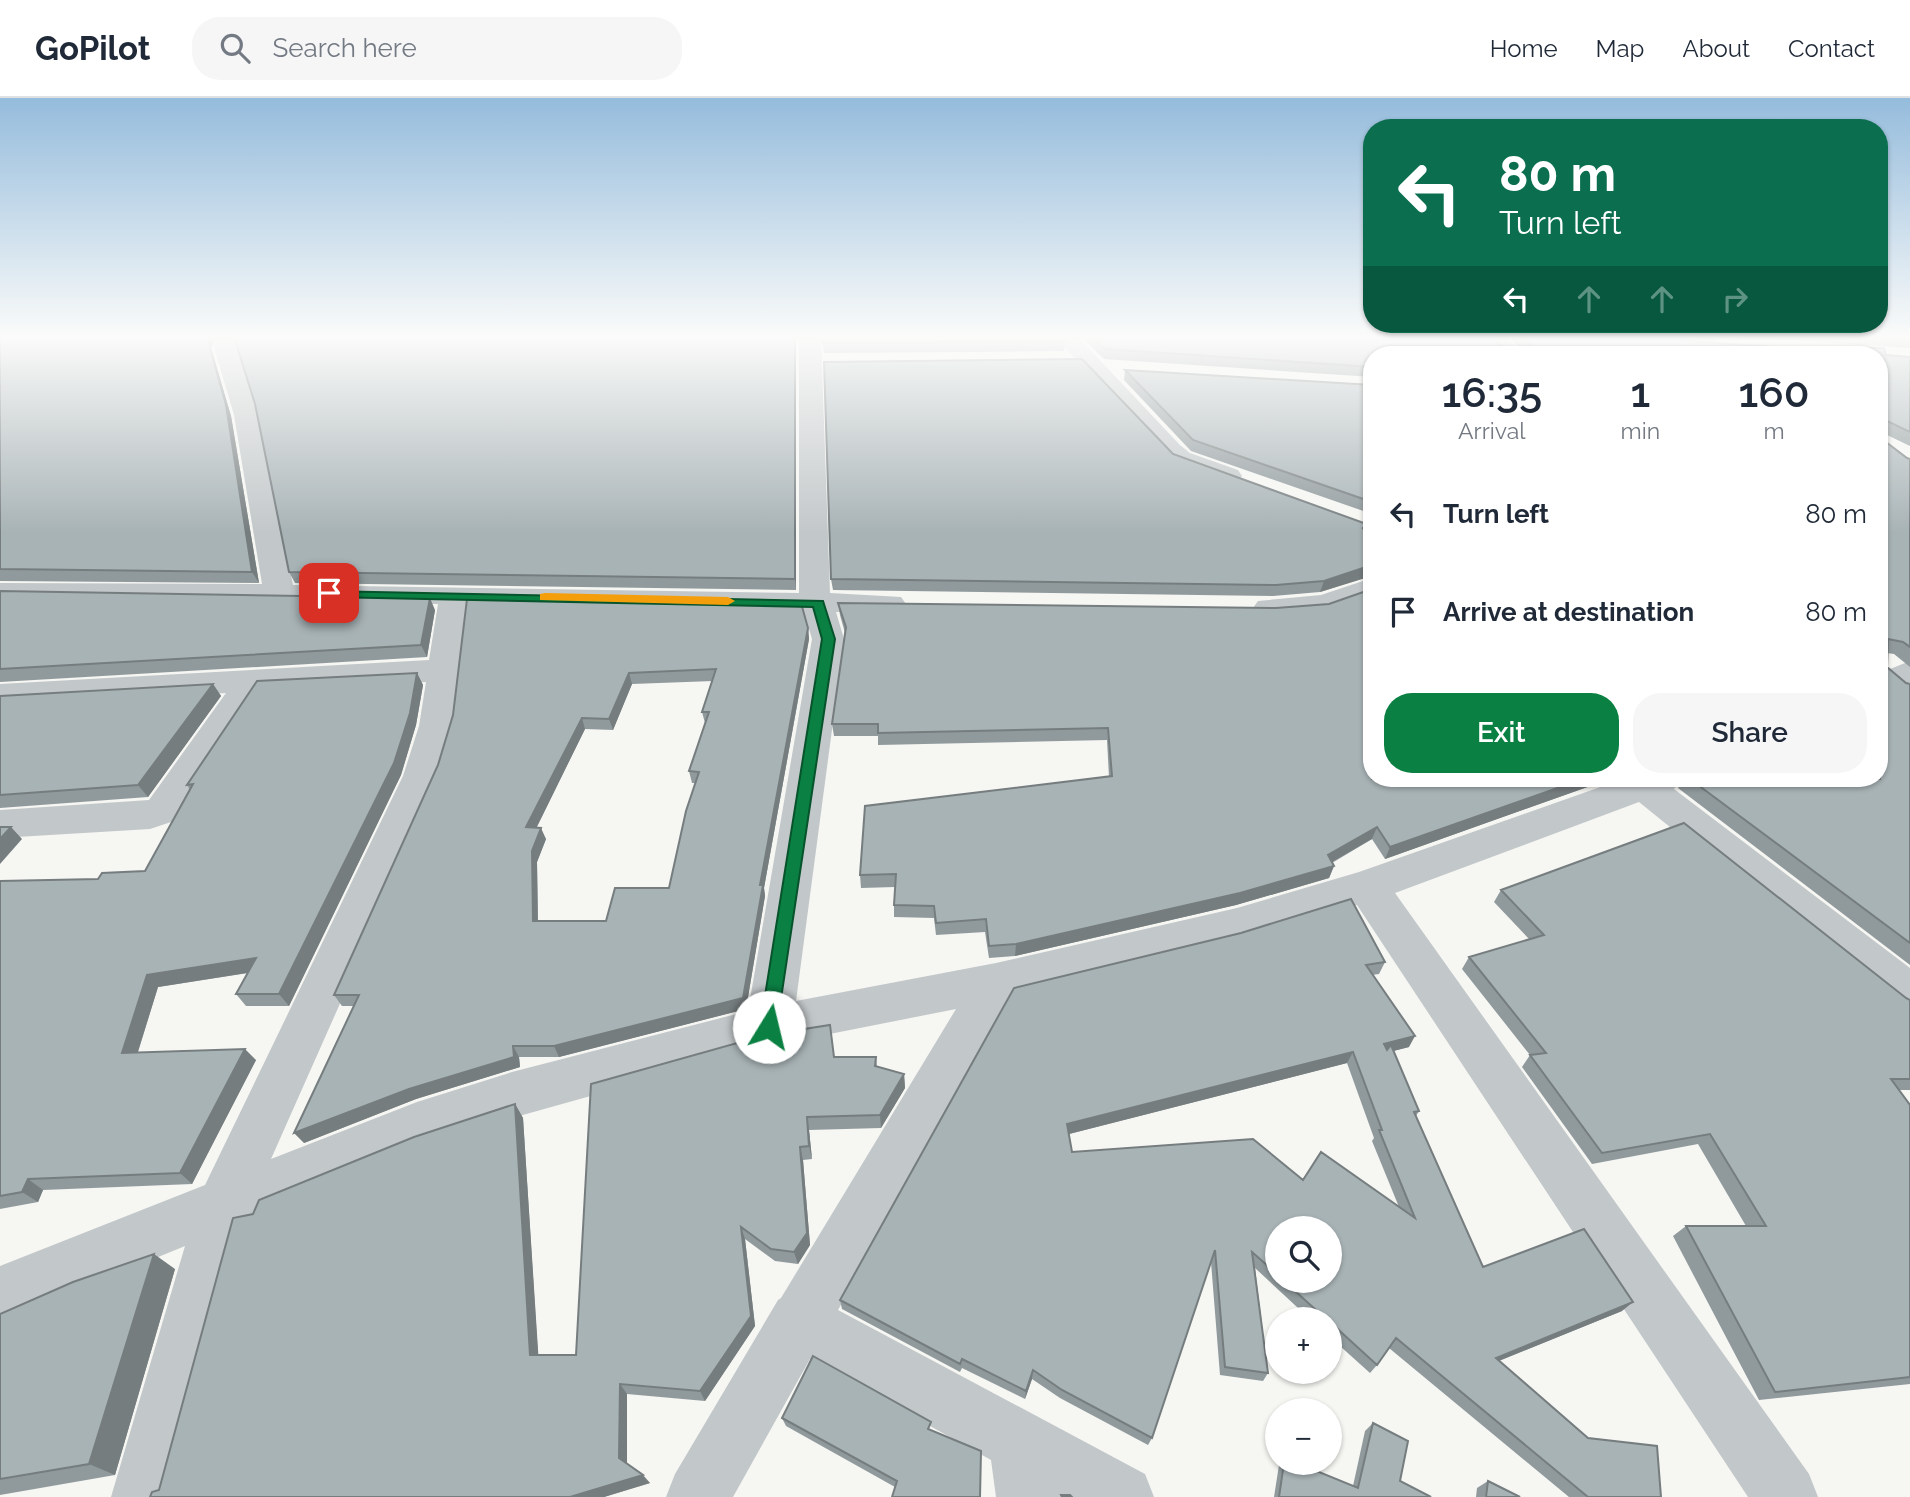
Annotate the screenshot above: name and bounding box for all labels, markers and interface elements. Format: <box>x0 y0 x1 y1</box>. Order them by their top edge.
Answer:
search box <box>192 17 682 80</box>
text: GoPilot <box>35 29 150 68</box>
icon: search <box>216 29 254 67</box>
text: Search here <box>272 33 417 63</box>
text: Home <box>1490 34 1558 63</box>
text: Map <box>1596 34 1644 63</box>
text: About <box>1682 34 1750 63</box>
text: Contact <box>1788 34 1875 63</box>
text: 80 m <box>1499 145 1616 202</box>
icon: left <box>1384 147 1475 238</box>
text: Turn left <box>1499 204 1621 241</box>
icon: left <box>1497 280 1535 318</box>
icon: ahead <box>1570 280 1608 318</box>
icon: ahead <box>1643 280 1681 318</box>
icon: right <box>1716 280 1754 318</box>
text: 16:35 <box>1441 368 1542 417</box>
text: 1 <box>1630 368 1650 417</box>
text: 160 <box>1739 368 1810 417</box>
text: Arrival <box>1458 417 1526 444</box>
text: min <box>1621 417 1660 444</box>
text: m <box>1764 417 1785 444</box>
icon: left <box>1384 495 1422 533</box>
text: Turn left <box>1443 499 1549 529</box>
text: 80 m <box>1805 499 1867 529</box>
pin <box>299 563 359 623</box>
icon: arrive <box>310 574 348 612</box>
icon: arrive <box>1384 593 1422 631</box>
text: Arrive at destination <box>1443 597 1694 627</box>
text: 80 m <box>1805 597 1867 627</box>
button: Exit <box>1384 693 1619 773</box>
button: Share <box>1633 693 1867 773</box>
position arrow <box>732 990 806 1064</box>
map controls <box>1265 1216 1342 1475</box>
button: search <box>1265 1216 1342 1293</box>
button: + <box>1265 1307 1342 1384</box>
button: − <box>1265 1398 1342 1475</box>

